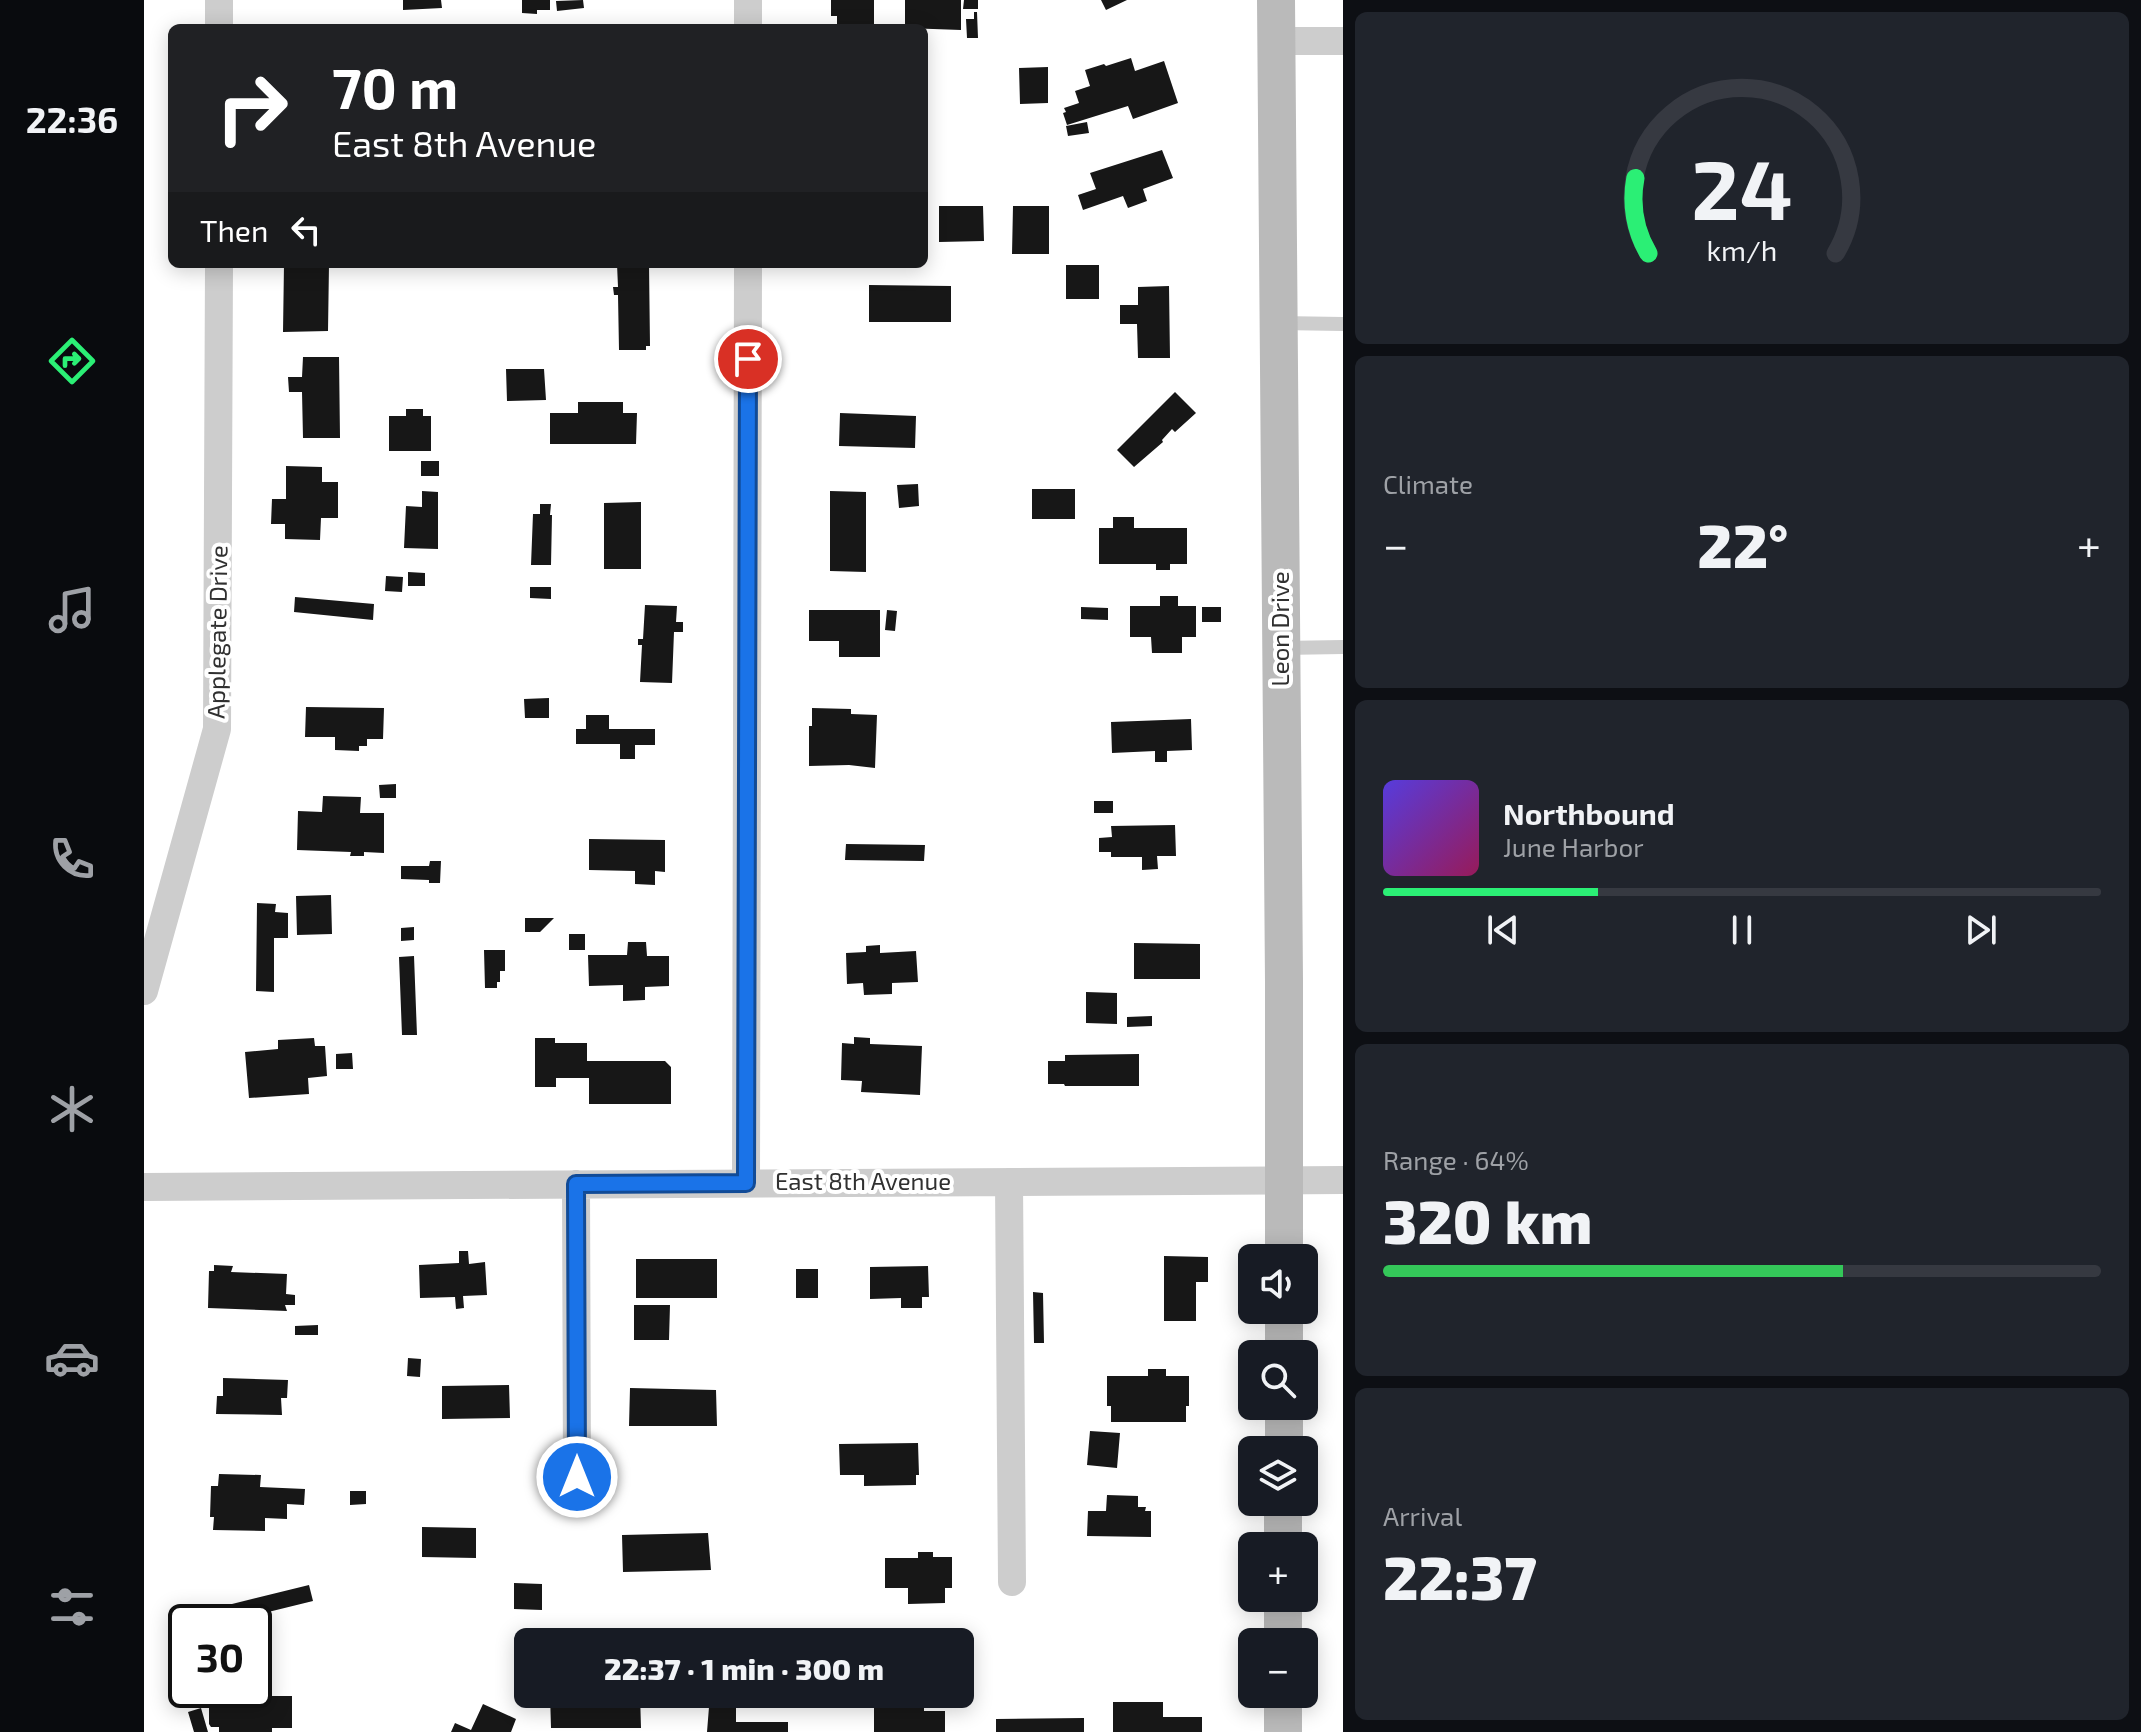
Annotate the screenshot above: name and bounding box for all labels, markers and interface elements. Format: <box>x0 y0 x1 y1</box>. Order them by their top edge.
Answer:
text: 70 m <box>332 53 458 120</box>
icon: right <box>200 56 304 160</box>
text: 22:36 <box>26 97 118 140</box>
text: East 8th Avenue <box>332 121 596 164</box>
text: 24 <box>1691 137 1793 237</box>
icon: left <box>284 208 328 252</box>
text: Then <box>200 212 268 248</box>
text: km/h <box>1707 232 1777 267</box>
pin <box>714 325 782 393</box>
icon: directions <box>44 333 100 389</box>
icon: arrive <box>726 337 770 381</box>
text: Climate <box>1383 468 1473 499</box>
text: 22° <box>1697 508 1788 580</box>
text: − <box>1383 517 1409 570</box>
text: + <box>2077 517 2101 570</box>
street label: Applegate Drive <box>200 545 233 719</box>
street label: Leon Drive <box>1265 571 1294 687</box>
icon: music <box>44 582 100 638</box>
text: Northbound <box>1503 795 1675 831</box>
icon: phone <box>44 831 100 887</box>
text: June Harbor <box>1503 831 1644 862</box>
icon: previous <box>1481 908 1525 952</box>
icon: pause <box>1720 908 1764 952</box>
icon: next <box>1959 908 2003 952</box>
icon: climate <box>44 1081 100 1137</box>
text: Range · 64% <box>1383 1144 1529 1175</box>
street label: East 8th Avenue <box>775 1166 951 1195</box>
text: 320 km <box>1383 1184 1593 1256</box>
map controls <box>1238 1244 1318 1708</box>
button: sound <box>1238 1244 1318 1324</box>
icon: car <box>44 1330 100 1386</box>
button: search <box>1238 1340 1318 1420</box>
position arrow <box>535 1435 619 1519</box>
button: layers <box>1238 1436 1318 1516</box>
text: Arrival <box>1383 1500 1462 1531</box>
button: + <box>1238 1532 1318 1612</box>
text: 22:37 <box>1383 1540 1537 1612</box>
icon: filters <box>44 1579 100 1635</box>
speed limit sign: 30 <box>168 1604 272 1708</box>
button: − <box>1238 1628 1318 1708</box>
text: 22:37 · 1 min · 300 m <box>604 1650 884 1686</box>

